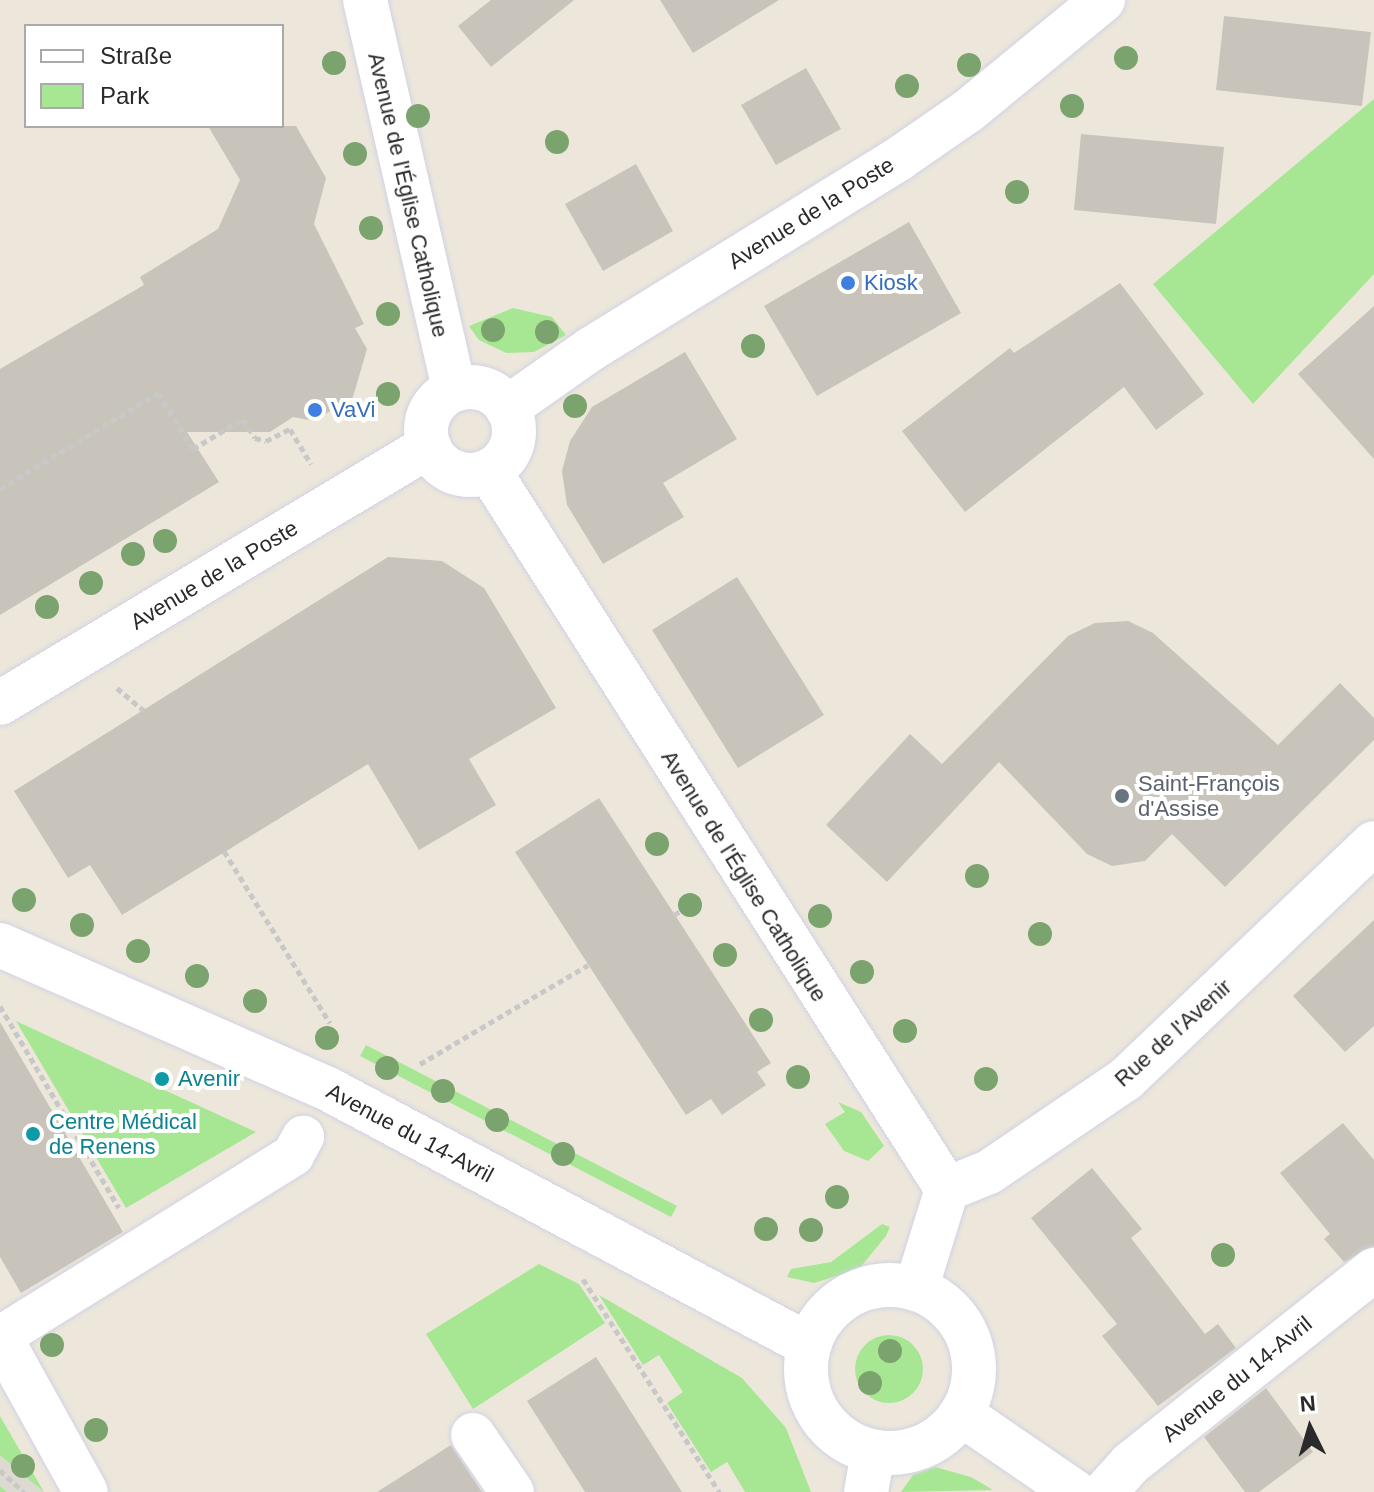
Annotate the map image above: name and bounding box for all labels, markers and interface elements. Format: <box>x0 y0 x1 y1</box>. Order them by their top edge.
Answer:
legend <box>24 24 284 128</box>
text: Straße <box>100 42 172 69</box>
street label: Avenue de l'Église Catholique <box>362 50 454 340</box>
text: Park <box>100 82 149 109</box>
street label: Avenue de la Poste <box>723 151 899 275</box>
place label: Kiosk <box>864 270 918 296</box>
marker: Kiosk <box>839 274 857 292</box>
place label: VaVi <box>331 397 375 423</box>
marker: VaVi <box>306 401 324 419</box>
street label: Avenue de la Poste <box>126 515 302 635</box>
street label: Avenue de l'Église Catholique <box>656 746 832 1006</box>
place label: Saint-François d'Assise <box>1138 770 1280 822</box>
marker: Saint-François d'Assise <box>1113 787 1131 805</box>
street label: Rue de l'Avenir <box>1109 974 1237 1092</box>
place label: Avenir <box>178 1066 240 1092</box>
marker: Avenir <box>153 1070 171 1088</box>
street label: Avenue du 14-Avril <box>322 1078 498 1188</box>
place label: Centre Médical de Renens <box>49 1108 197 1160</box>
marker: Centre Médical de Renens <box>24 1125 42 1143</box>
street label: Avenue du 14-Avril <box>1157 1311 1317 1447</box>
north arrow <box>1270 1388 1350 1468</box>
text: N <box>1299 1390 1317 1417</box>

